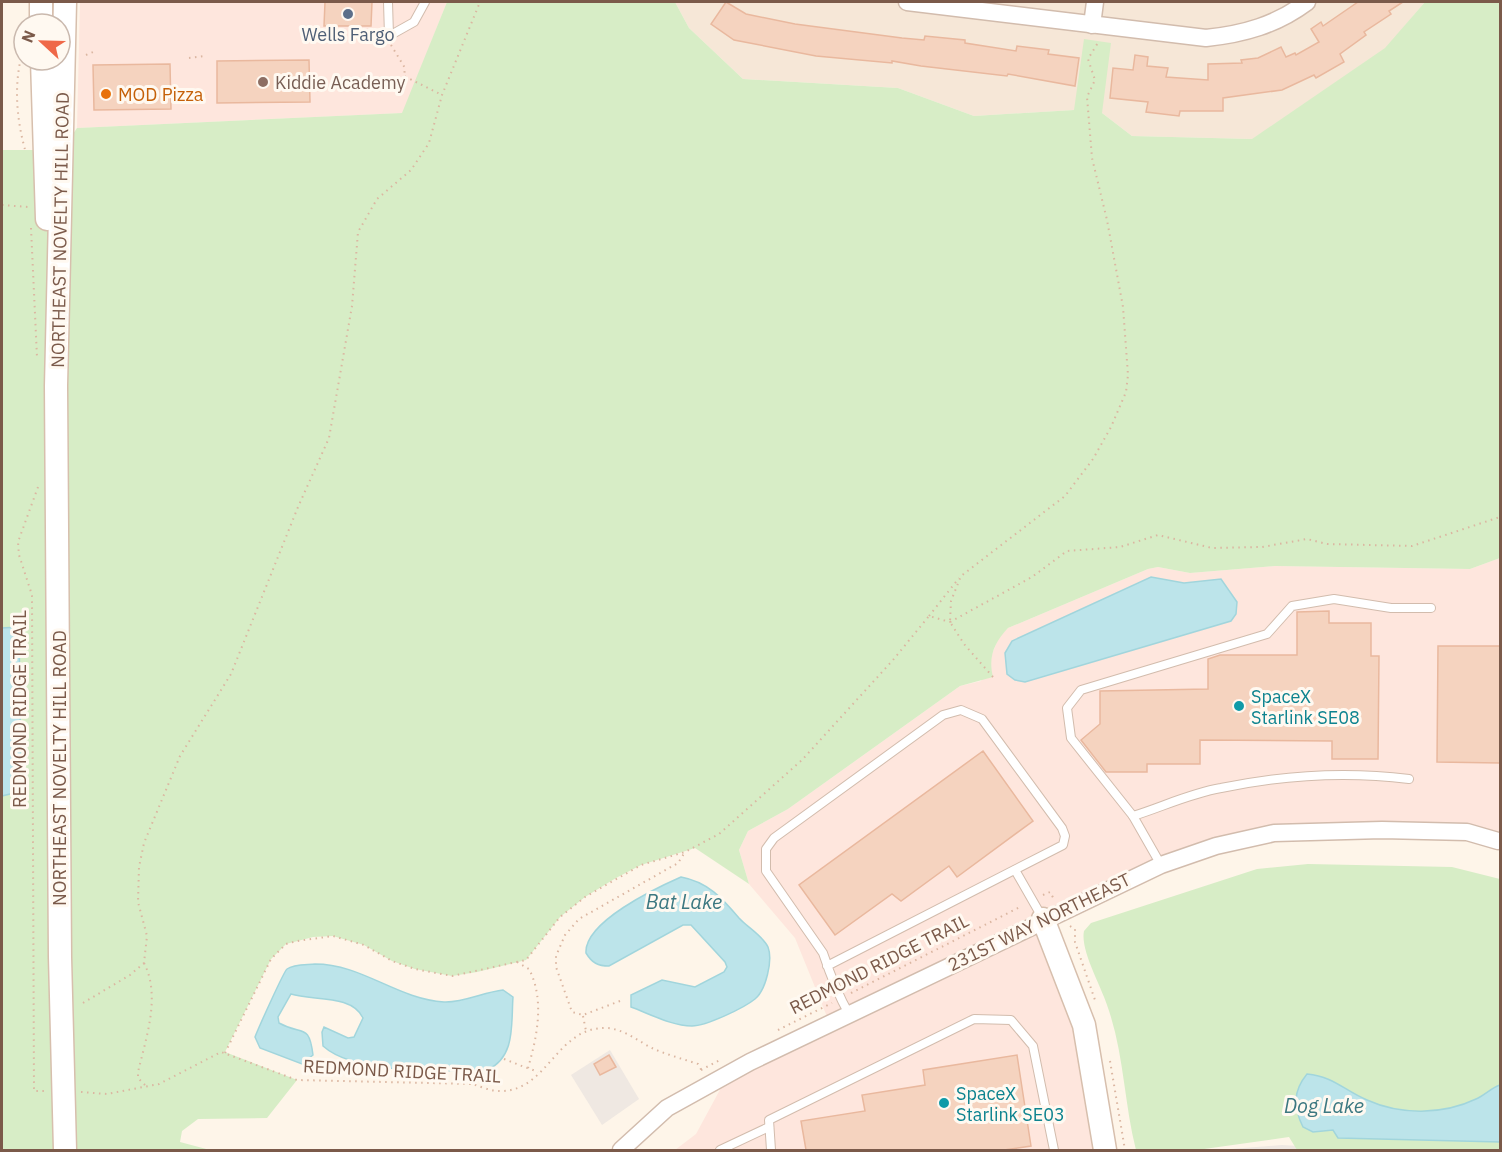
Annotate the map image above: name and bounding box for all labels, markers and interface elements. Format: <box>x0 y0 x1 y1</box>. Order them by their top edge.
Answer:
marker: Wells Fargo <box>341 7 355 21</box>
north arrow <box>12 12 72 72</box>
place label: Wells Fargo <box>302 23 395 46</box>
text: N <box>17 27 40 46</box>
place label: Kiddie Academy <box>275 71 406 94</box>
marker: Kiddie Academy <box>256 75 270 89</box>
place label: MOD Pizza <box>118 83 204 106</box>
marker: MOD Pizza <box>99 87 113 101</box>
street label: NORTHEAST NOVELTY HILL ROAD <box>46 92 74 368</box>
street label: REDMOND RIDGE TRAIL <box>8 610 31 808</box>
street label: NORTHEAST NOVELTY HILL ROAD <box>48 630 71 906</box>
place label: SpaceX Starlink SE08 <box>1251 685 1360 729</box>
marker: SpaceX Starlink SE08 <box>1232 699 1246 713</box>
street label: 231ST WAY NORTHEAST <box>944 868 1134 976</box>
water label: Bat Lake <box>646 888 722 915</box>
street label: REDMOND RIDGE TRAIL <box>786 909 972 1019</box>
street label: REDMOND RIDGE TRAIL <box>302 1054 502 1088</box>
place label: SpaceX Starlink SE03 <box>956 1082 1065 1126</box>
water label: Dog Lake <box>1284 1092 1364 1119</box>
marker: SpaceX Starlink SE03 <box>937 1096 951 1110</box>

